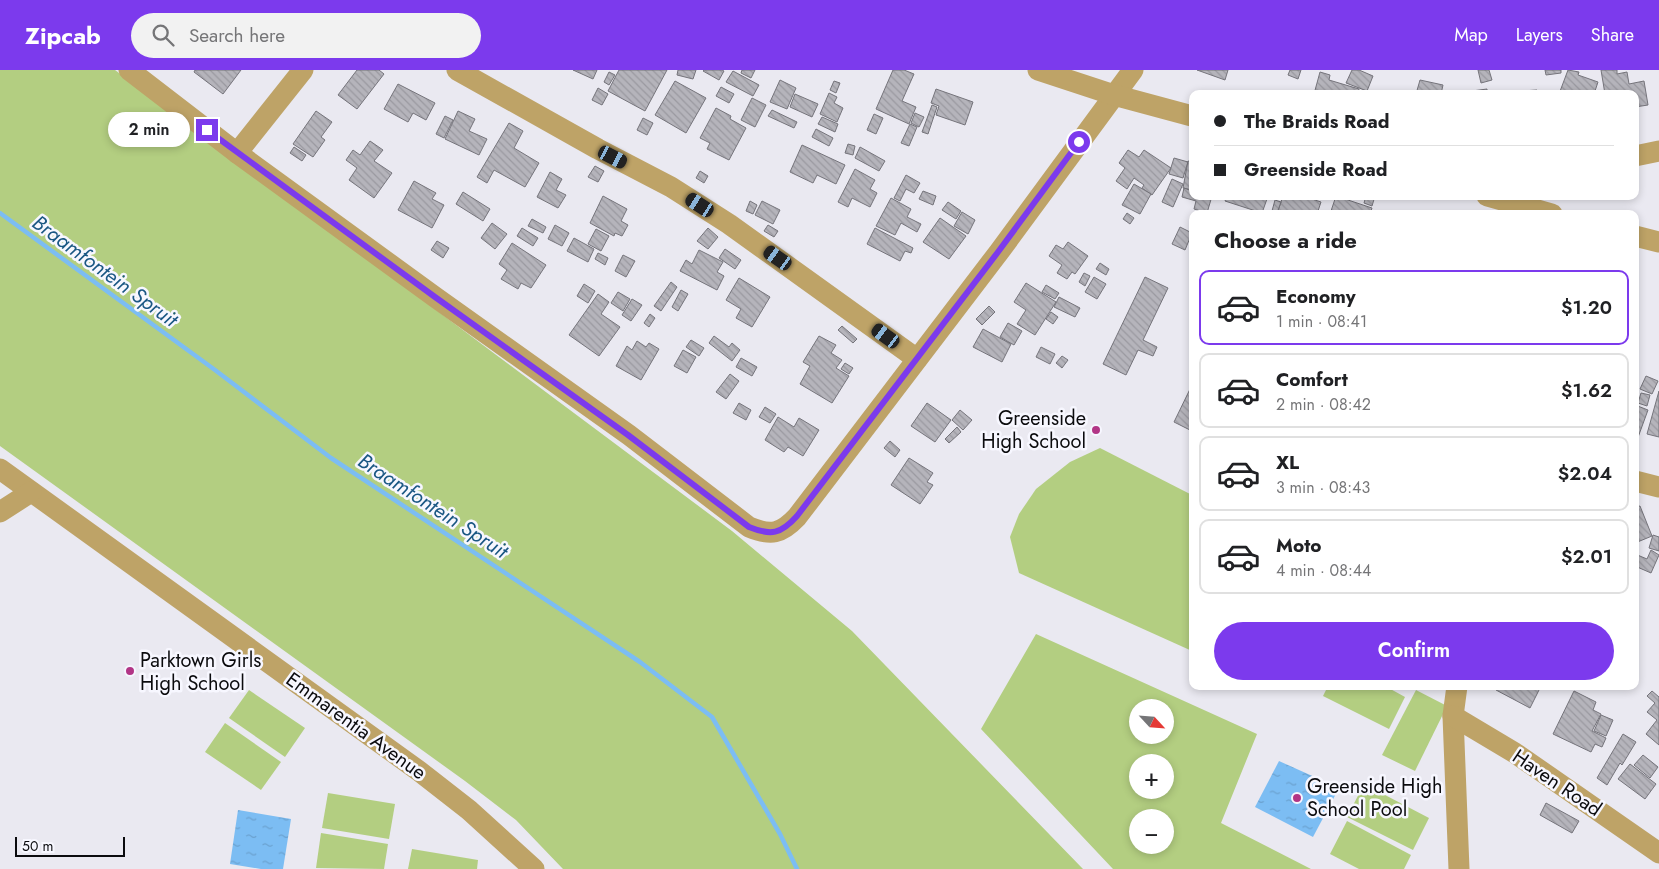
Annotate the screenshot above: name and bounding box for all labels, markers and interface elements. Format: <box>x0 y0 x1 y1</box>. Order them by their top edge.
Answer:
search box <box>131 13 481 58</box>
text: Zipcab <box>25 18 101 53</box>
icon: search <box>149 21 177 49</box>
text: Search here <box>189 22 285 49</box>
text: Map <box>1454 22 1488 48</box>
text: Layers <box>1516 22 1563 48</box>
text: Share <box>1591 22 1634 48</box>
text: The Braids Road <box>1244 108 1390 135</box>
callout: 2 min <box>107 112 190 148</box>
text: 2 min <box>128 118 170 141</box>
route end <box>196 119 218 141</box>
route start <box>1068 131 1090 153</box>
car <box>596 144 629 170</box>
text: Greenside Road <box>1244 156 1387 183</box>
car <box>683 191 716 219</box>
water label: Braamfontein Spruit <box>26 208 185 335</box>
text: Choose a ride <box>1214 224 1357 256</box>
car <box>761 243 794 273</box>
text: Economy <box>1276 283 1356 310</box>
icon: car <box>1216 285 1261 330</box>
text: $1.20 <box>1561 294 1612 321</box>
text: 1 min · 08:41 <box>1276 310 1367 333</box>
car <box>869 321 902 351</box>
text: Comfort <box>1276 366 1348 393</box>
icon: car <box>1216 368 1261 413</box>
text: $1.62 <box>1561 377 1612 404</box>
text: 2 min · 08:42 <box>1276 393 1371 416</box>
place label: Greenside High School <box>981 404 1086 456</box>
marker: Greenside High School <box>1090 424 1102 436</box>
water label: Braamfontein Spruit <box>352 446 515 566</box>
text: XL <box>1276 449 1299 476</box>
icon: car <box>1216 451 1261 496</box>
text: $2.04 <box>1558 460 1612 487</box>
text: 3 min · 08:43 <box>1276 476 1370 499</box>
text: Moto <box>1276 532 1321 559</box>
icon: car <box>1216 534 1261 579</box>
text: $2.01 <box>1561 543 1612 570</box>
text: 4 min · 08:44 <box>1276 559 1371 582</box>
button: Confirm <box>1214 622 1614 680</box>
place label: Parktown Girls High School <box>140 646 261 698</box>
marker: Parktown Girls High School <box>124 665 136 677</box>
street label: Emmarentia Avenue <box>280 665 432 787</box>
north arrow <box>1129 699 1174 744</box>
map controls <box>1129 699 1174 854</box>
street label: Haven Road <box>1507 742 1607 824</box>
button: + <box>1129 754 1174 799</box>
place label: Greenside High School Pool <box>1307 772 1443 824</box>
marker: Greenside High School Pool <box>1291 792 1303 804</box>
button: − <box>1129 809 1174 854</box>
scale bar <box>15 834 125 857</box>
text: 50 m <box>22 836 53 856</box>

